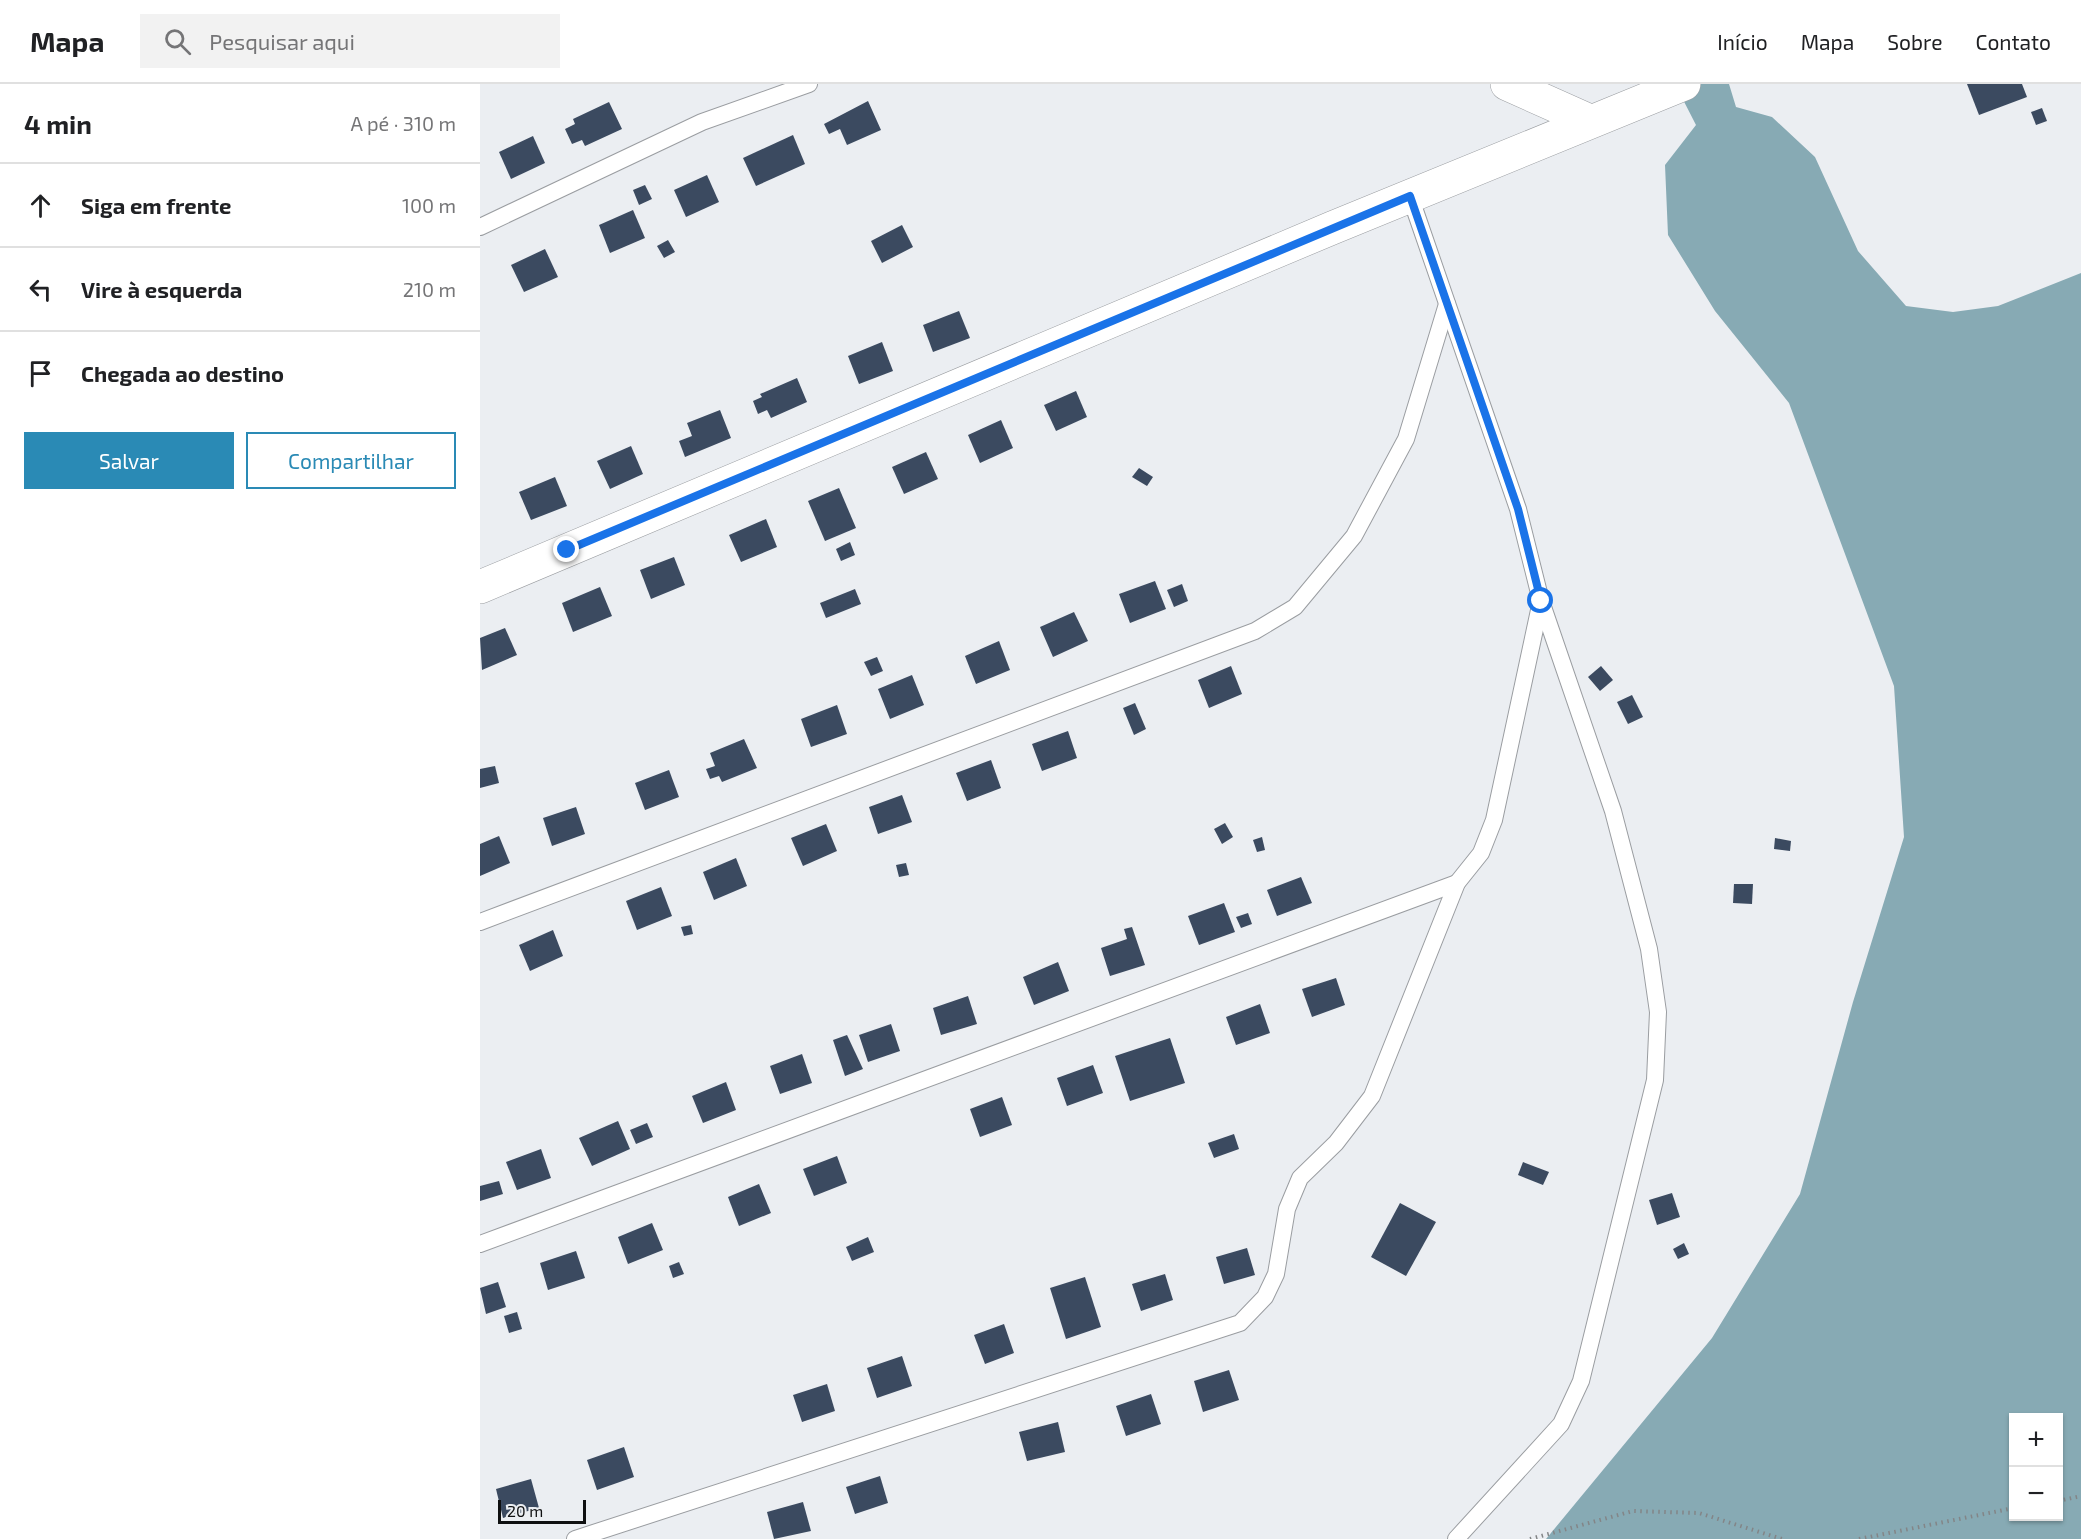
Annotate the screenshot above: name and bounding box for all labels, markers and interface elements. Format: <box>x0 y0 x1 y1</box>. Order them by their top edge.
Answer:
search box <box>140 14 560 68</box>
text: Mapa <box>30 24 104 58</box>
icon: search <box>161 25 194 58</box>
text: Pesquisar aqui <box>209 28 355 54</box>
text: Início <box>1717 29 1768 54</box>
text: Mapa <box>1801 29 1854 54</box>
text: Sobre <box>1887 29 1942 54</box>
text: Contato <box>1975 29 2051 54</box>
text: 4 min <box>24 108 92 139</box>
text: A pé · 310 m <box>350 111 456 135</box>
icon: ahead <box>24 189 57 222</box>
text: Siga em frente <box>81 192 231 218</box>
text: 100 m <box>402 193 456 217</box>
icon: left <box>24 273 57 306</box>
text: Vire à esquerda <box>81 276 242 302</box>
text: 210 m <box>403 277 456 301</box>
icon: arrive <box>24 357 57 390</box>
text: Chegada ao destino <box>81 360 284 386</box>
button: Salvar <box>24 432 234 489</box>
button: Compartilhar <box>246 432 456 489</box>
route end <box>553 536 579 562</box>
route start <box>1527 587 1553 613</box>
map controls <box>2009 1413 2063 1521</box>
button: + <box>2009 1413 2063 1467</box>
button: − <box>2009 1467 2063 1521</box>
scale bar <box>498 1497 586 1524</box>
text: 20 m <box>507 1501 543 1520</box>

